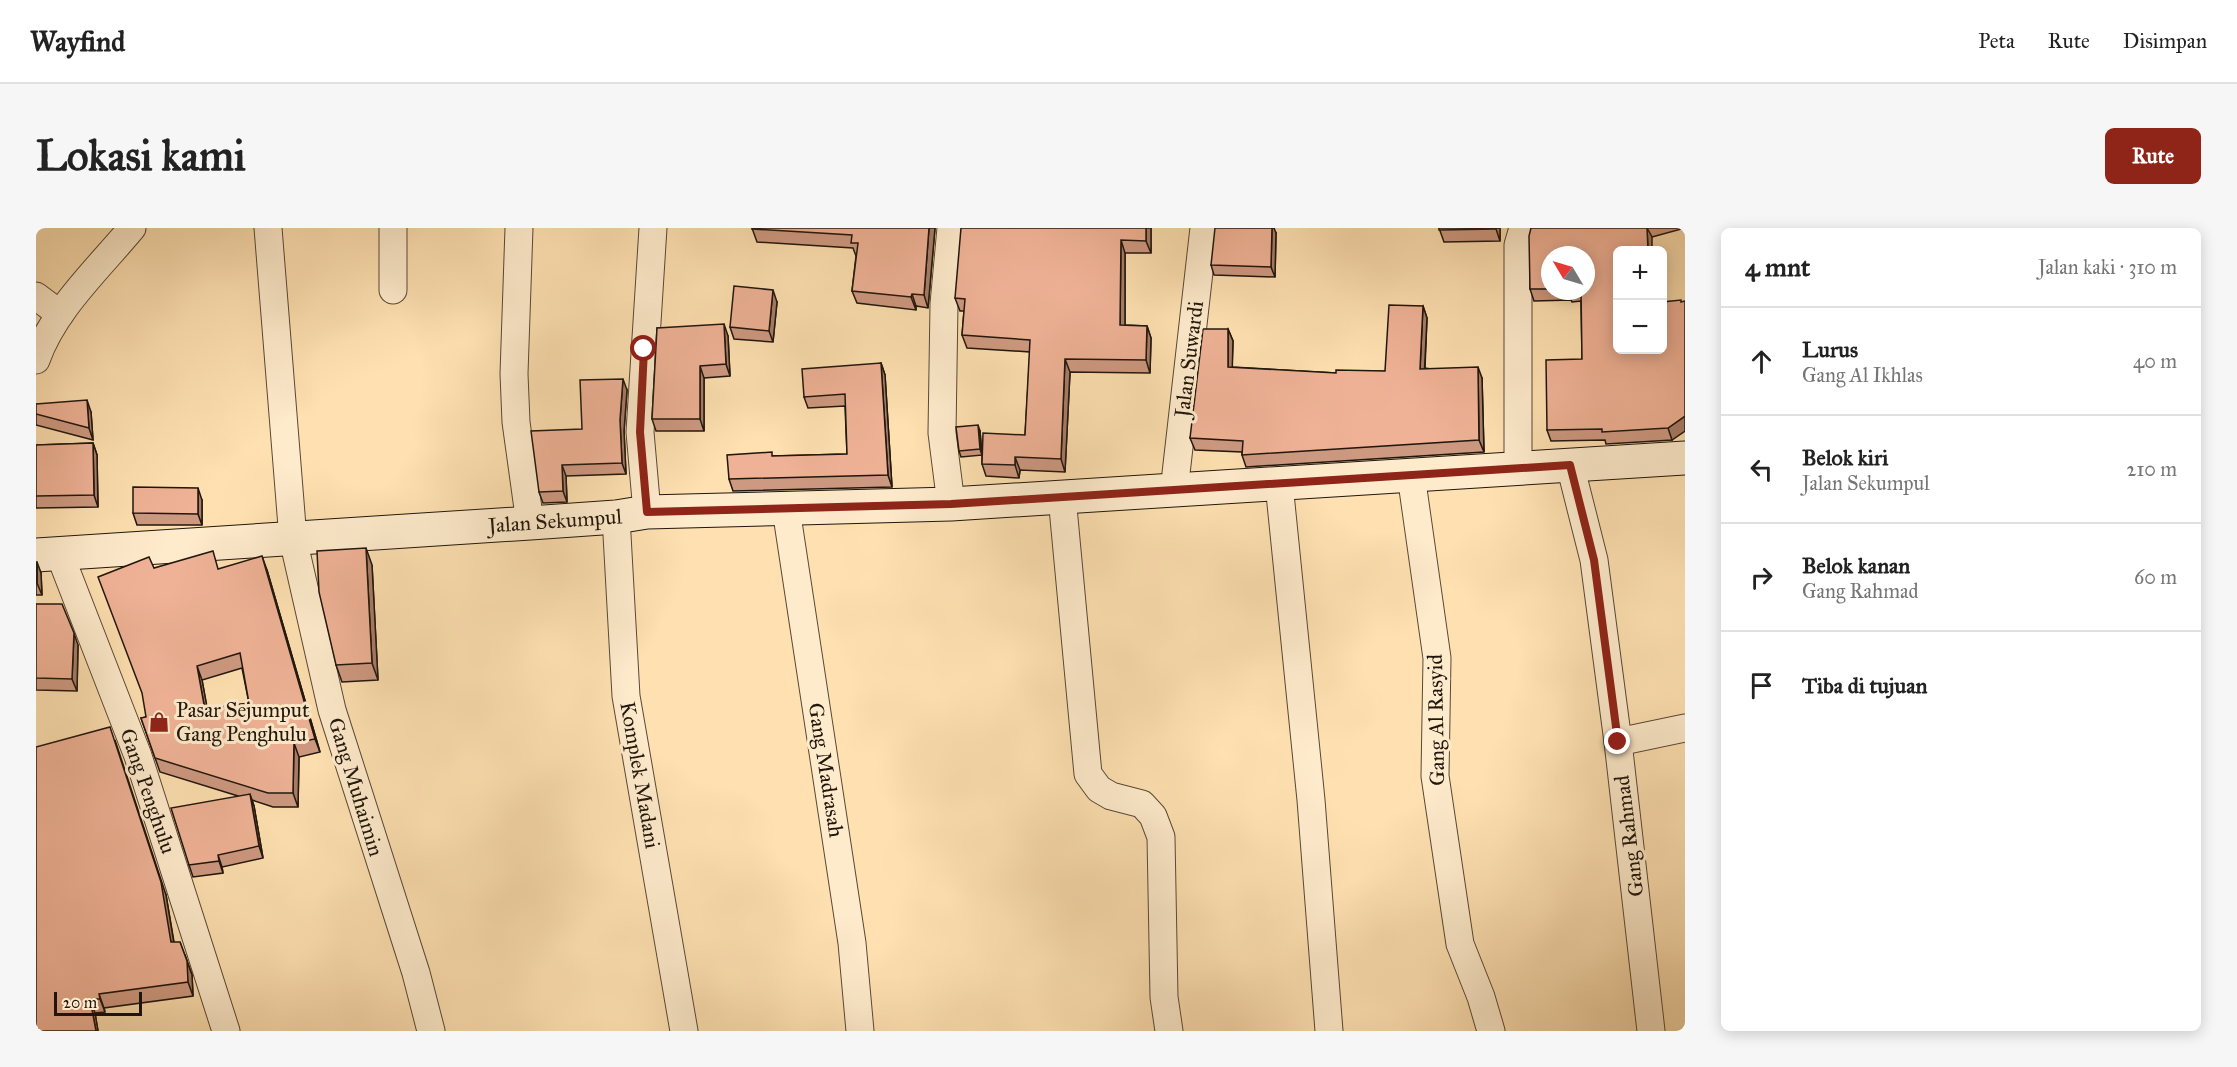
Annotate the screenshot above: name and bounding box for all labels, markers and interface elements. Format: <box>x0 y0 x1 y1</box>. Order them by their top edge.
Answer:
text: Wayfind <box>30 24 125 59</box>
text: Peta <box>1978 28 2015 54</box>
text: Rute <box>2048 28 2090 54</box>
text: Disimpan <box>2123 28 2207 54</box>
button: Rute <box>2105 128 2201 184</box>
text: Lokasi kami <box>36 130 246 182</box>
north arrow <box>1541 246 1595 300</box>
map controls <box>1613 246 1667 354</box>
button: + <box>1613 246 1667 300</box>
text: 4 mnt <box>1745 251 1810 283</box>
text: Jalan kaki · 310 m <box>2038 255 2177 279</box>
street label: Jalan Suwardi <box>1169 299 1209 421</box>
button: − <box>1613 300 1667 354</box>
route start <box>630 335 656 361</box>
text: Lurus <box>1802 336 1858 363</box>
icon: ahead <box>1745 345 1778 378</box>
text: 40 m <box>2133 349 2177 373</box>
text: Gang Al Ikhlas <box>1802 363 1923 387</box>
text: Belok kiri <box>1802 444 1888 471</box>
icon: left <box>1745 453 1778 486</box>
text: 210 m <box>2127 457 2177 481</box>
text: Jalan Sekumpul <box>1802 471 1930 495</box>
street label: Jalan Sekumpul <box>485 503 623 539</box>
text: Belok kanan <box>1802 552 1910 579</box>
icon: right <box>1745 561 1778 594</box>
text: 60 m <box>2134 565 2177 589</box>
text: Gang Rahmad <box>1802 579 1918 603</box>
street label: Gang Al Rasyid <box>1422 654 1450 786</box>
icon: arrive <box>1745 669 1778 702</box>
text: Tiba di tujuan <box>1802 672 1927 699</box>
place label: Pasar Sejumput Gang Penghulu <box>176 697 310 747</box>
street label: Komplek Madani <box>614 699 666 851</box>
street label: Gang Madrasah <box>803 701 850 839</box>
shop icon: Pasar Sejumput Gang Penghulu <box>147 710 171 734</box>
street label: Gang Muhaimin <box>323 715 389 859</box>
street label: Gang Penghulu <box>114 725 182 857</box>
route end <box>1604 728 1630 754</box>
street label: Gang Rahmad <box>1609 773 1649 898</box>
scale bar <box>54 989 142 1016</box>
text: 20 m <box>63 993 97 1012</box>

